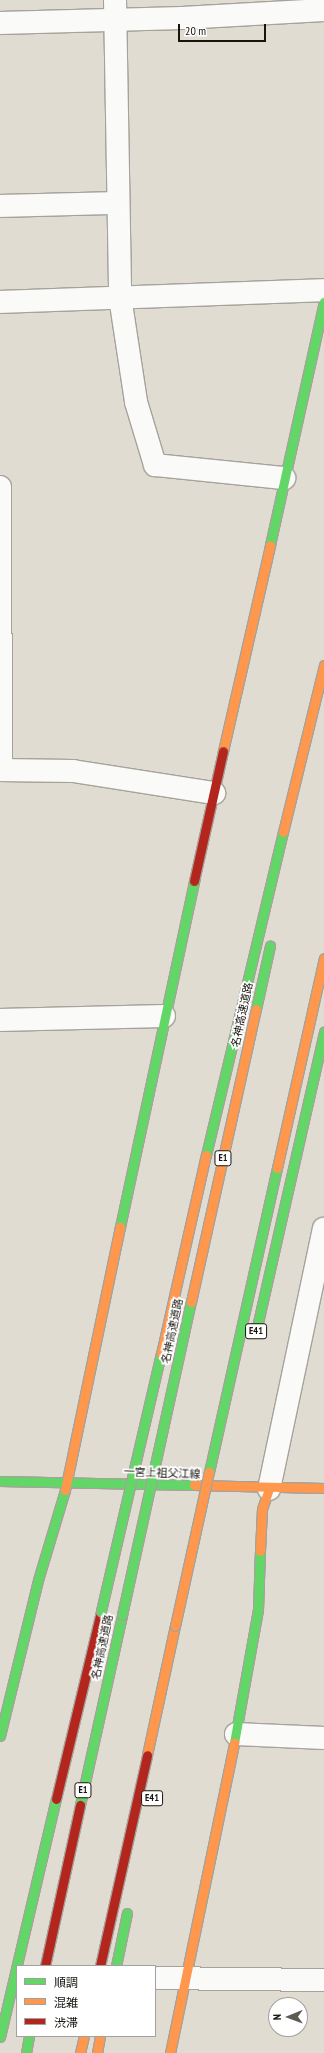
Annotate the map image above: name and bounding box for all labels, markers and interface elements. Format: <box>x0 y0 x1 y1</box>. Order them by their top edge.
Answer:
scale bar <box>180 16 268 42</box>
text: 20 m <box>185 23 206 38</box>
street label: 名神高速道路 <box>229 981 255 1049</box>
road number: E1 <box>214 1150 232 1166</box>
street label: 名神高速道路 <box>159 1297 185 1365</box>
road number: E41 <box>245 1323 267 1339</box>
street label: 一宮上祖父江線 <box>123 1465 201 1481</box>
street label: 名神高速道路 <box>89 1613 115 1681</box>
road number: E1 <box>74 1782 92 1798</box>
road number: E41 <box>141 1790 163 1806</box>
legend <box>16 1965 156 2037</box>
text: 順調 <box>54 1975 78 1990</box>
text: 混雑 <box>54 1995 78 2010</box>
north arrow <box>268 1997 308 2037</box>
text: N <box>270 2014 284 2020</box>
text: 渋滞 <box>54 2015 78 2030</box>

